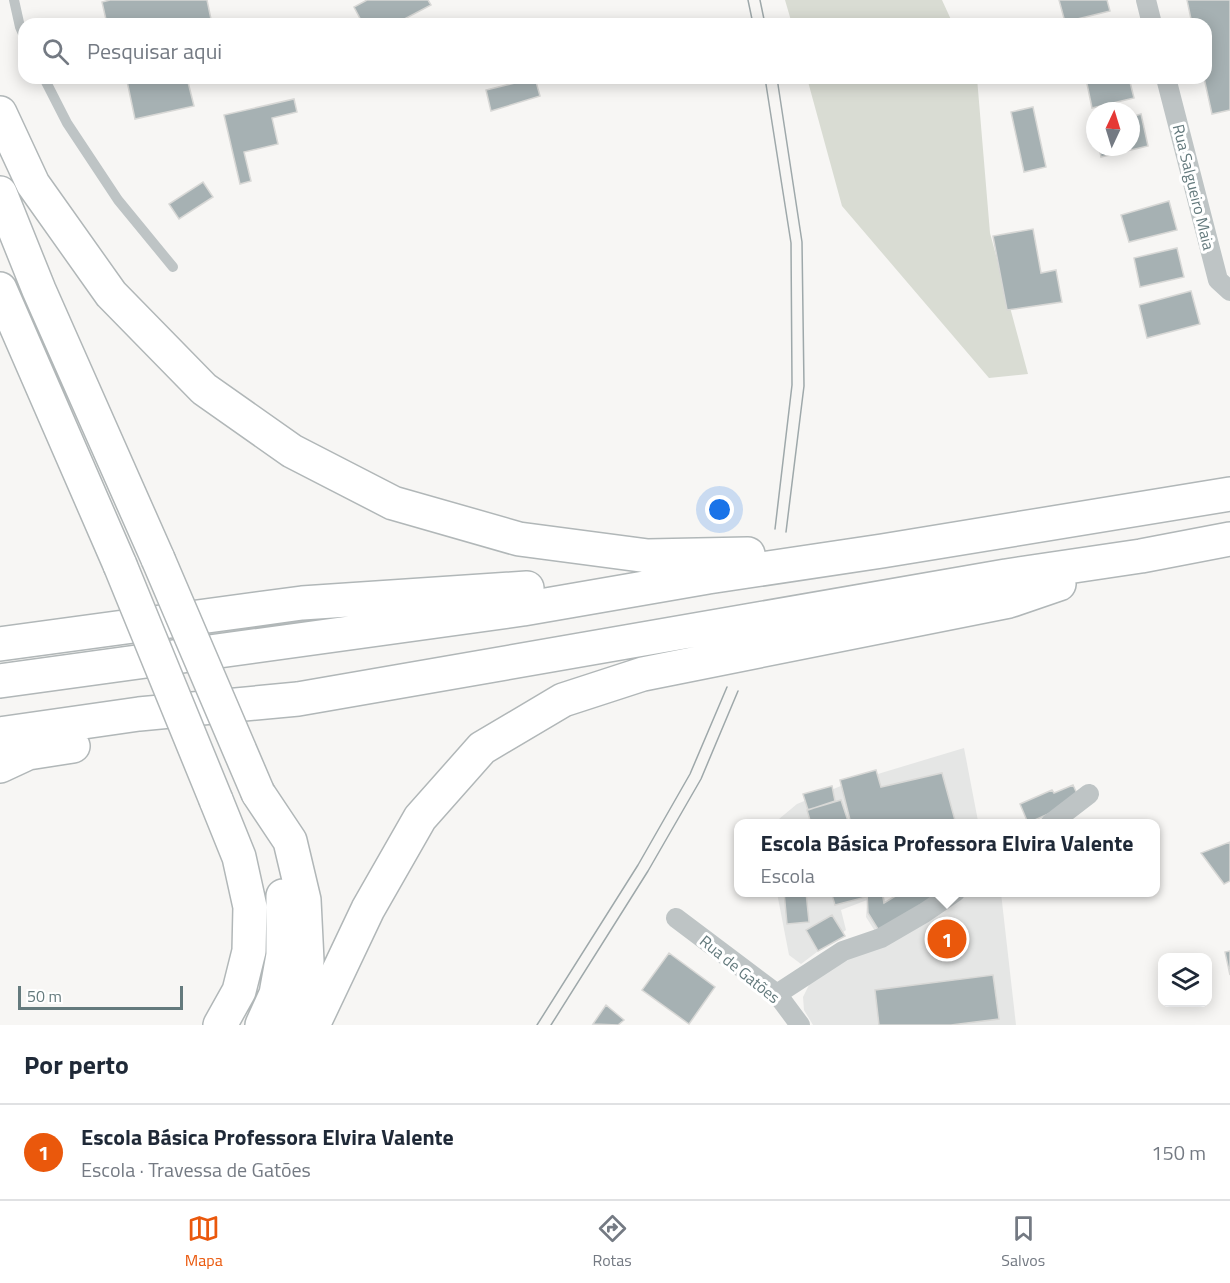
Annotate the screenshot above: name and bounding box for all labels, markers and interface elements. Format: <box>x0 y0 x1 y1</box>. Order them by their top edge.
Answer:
search box <box>18 18 1212 84</box>
text: Pesquisar aqui <box>87 34 222 68</box>
icon: search <box>39 35 72 68</box>
north arrow <box>1086 102 1140 156</box>
street label: Rua Salgueiro Maia <box>1167 122 1221 252</box>
your location <box>705 495 734 524</box>
popup <box>734 819 1160 897</box>
text: Escola Básica Professora Elvira Valente <box>761 826 1133 860</box>
text: Escola <box>761 860 815 891</box>
pin: 1 <box>928 916 966 962</box>
street label: Rua de Gatões <box>695 929 785 1009</box>
map controls <box>1158 953 1212 1007</box>
button: layers <box>1158 953 1212 1007</box>
scale bar <box>18 983 183 1010</box>
text: 50 m <box>27 984 62 1008</box>
text: Por perto <box>24 1045 129 1084</box>
text: Escola Básica Professora Elvira Valente <box>81 1120 454 1154</box>
text: 1 <box>38 1137 49 1168</box>
text: 150 m <box>1151 1137 1206 1168</box>
text: Escola · Travessa de Gatões <box>81 1154 311 1185</box>
tab: Mapa <box>185 1212 223 1272</box>
tab: Rotas <box>592 1212 632 1272</box>
tab: Salvos <box>1001 1212 1045 1272</box>

